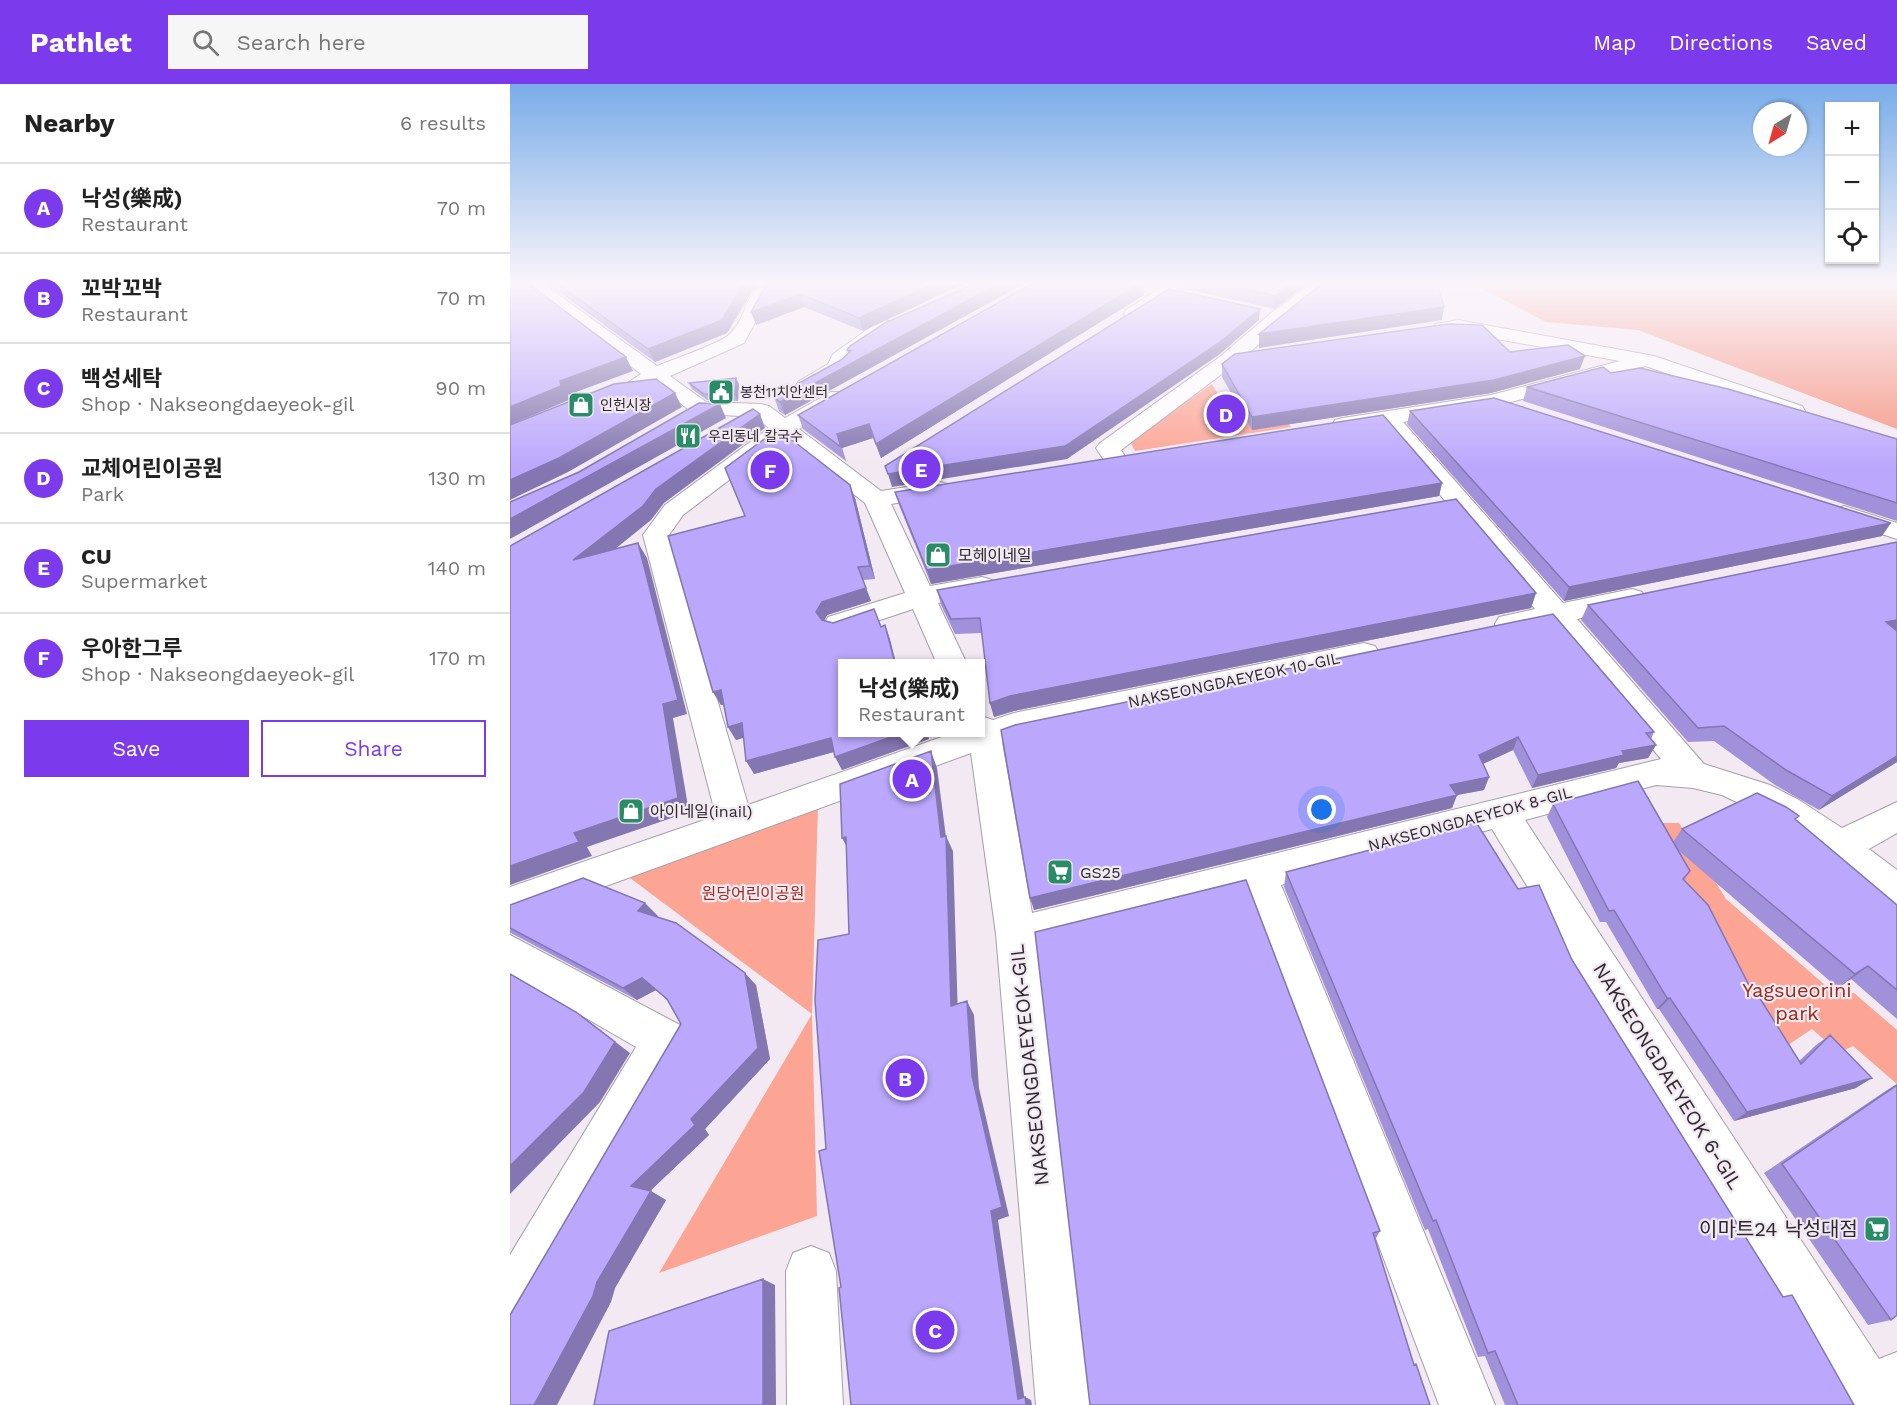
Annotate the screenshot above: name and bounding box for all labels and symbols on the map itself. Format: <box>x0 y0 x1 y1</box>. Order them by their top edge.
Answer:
north arrow <box>1753 102 1807 156</box>
public building icon: 봉천11치안센터 <box>706 377 736 407</box>
place label: 봉천11치안센터 <box>740 384 828 400</box>
shop icon: 인헌시장 <box>566 390 596 420</box>
pin: D <box>1206 392 1246 436</box>
place label: 인헌시장 <box>600 397 652 413</box>
restaurant icon: 우리동네 칼국수 <box>673 421 703 451</box>
place label: 우리동네 칼국수 <box>708 428 803 444</box>
pin: E <box>902 446 940 492</box>
pin: F <box>750 448 790 492</box>
shop icon: 모헤이네일 <box>923 540 953 570</box>
place label: 모헤이네일 <box>958 546 1032 565</box>
street label: NAKSEONGDAEYEOK 10-GIL <box>1126 648 1342 712</box>
pin: A <box>892 756 932 802</box>
street label: NAKSEONGDAEYEOK 8-GIL <box>1366 782 1574 855</box>
your location <box>1307 795 1336 824</box>
shop icon: 아이네일(inail) <box>616 796 646 826</box>
place label: 아이네일(inail) <box>650 802 752 821</box>
supermarket icon: GS25 <box>1045 857 1075 887</box>
place label: GS25 <box>1080 863 1120 882</box>
park label: 원당어린이공원 <box>701 884 805 903</box>
street label: NAKSEONGDAEYEOK-GIL <box>1004 943 1054 1187</box>
street label: NAKSEONGDAEYEOK 6-GIL <box>1588 958 1748 1194</box>
park label: Yagsueorini park <box>1742 978 1852 1025</box>
pin: B <box>886 1056 924 1100</box>
supermarket icon: 이마트24 낙성대점 <box>1862 1214 1892 1244</box>
place label: 이마트24 낙성대점 <box>1699 1217 1858 1241</box>
pin: C <box>916 1308 954 1352</box>

